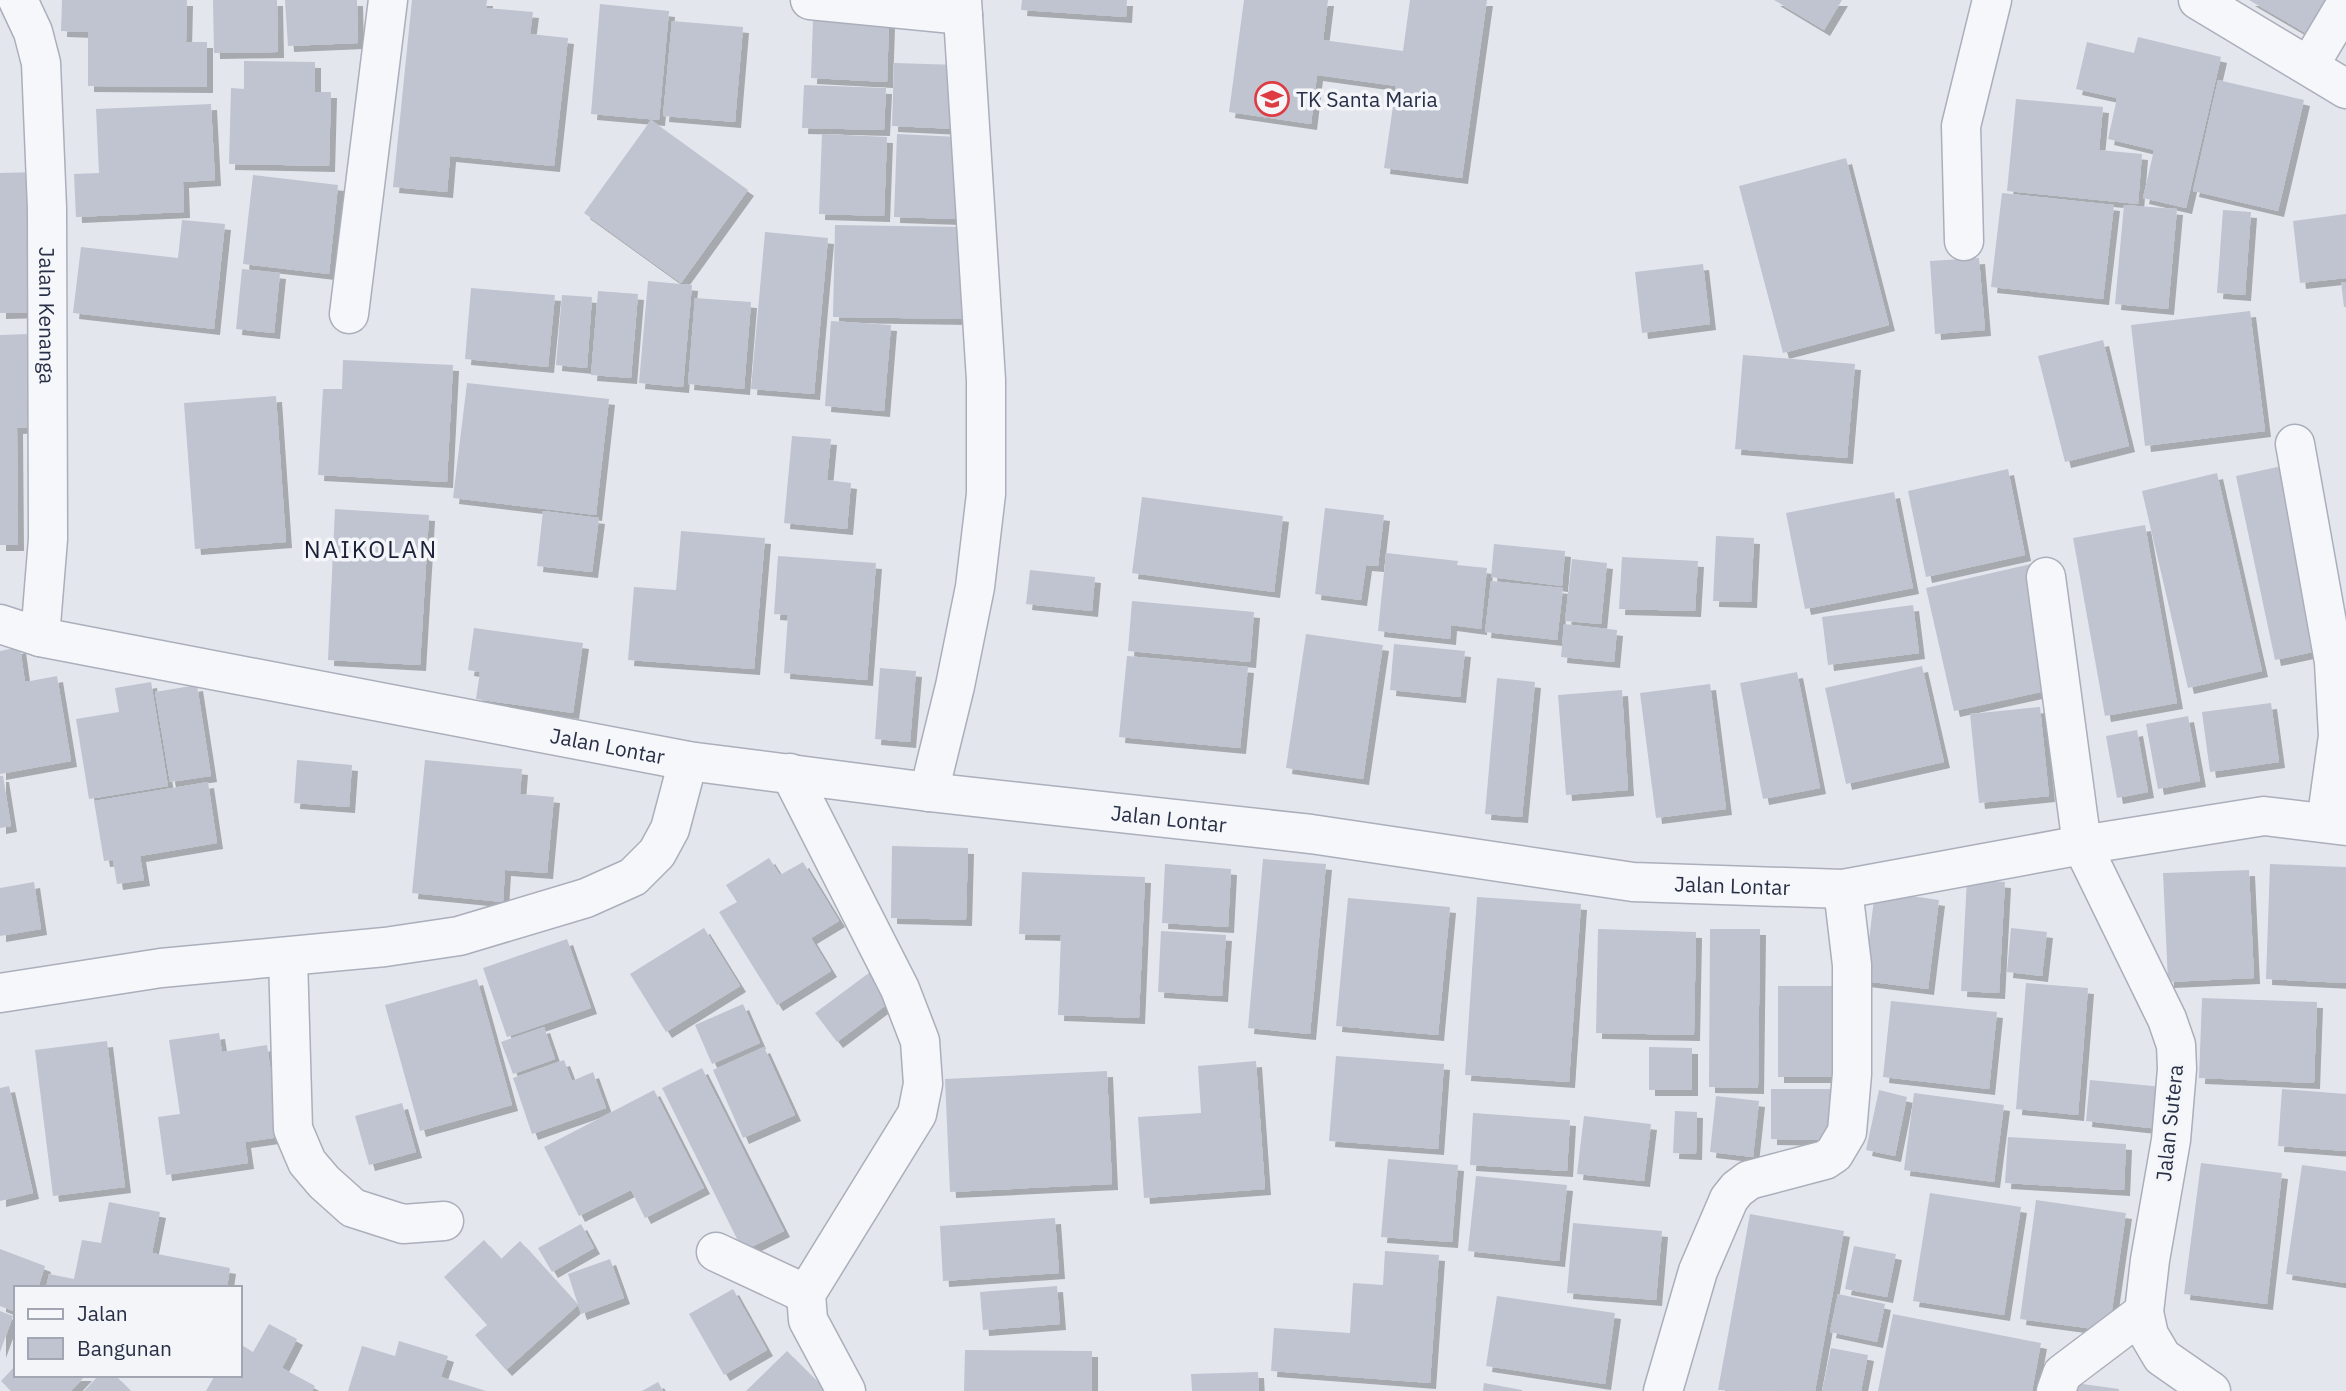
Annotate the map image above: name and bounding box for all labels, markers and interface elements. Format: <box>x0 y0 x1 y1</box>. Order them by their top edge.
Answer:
school or university icon: TK Santa Maria <box>1253 80 1291 118</box>
place label: TK Santa Maria <box>1296 85 1438 113</box>
street label: Jalan Kenanga <box>33 247 62 384</box>
district label: NAIKOLAN <box>304 533 438 565</box>
street label: Jalan Lontar <box>548 721 668 770</box>
street label: Jalan Lontar <box>1110 798 1228 839</box>
street label: Jalan Lontar <box>1674 869 1791 901</box>
street label: Jalan Sutera <box>2149 1063 2189 1183</box>
legend <box>14 1286 242 1377</box>
text: Jalan <box>77 1299 128 1327</box>
text: Bangunan <box>77 1334 172 1362</box>

